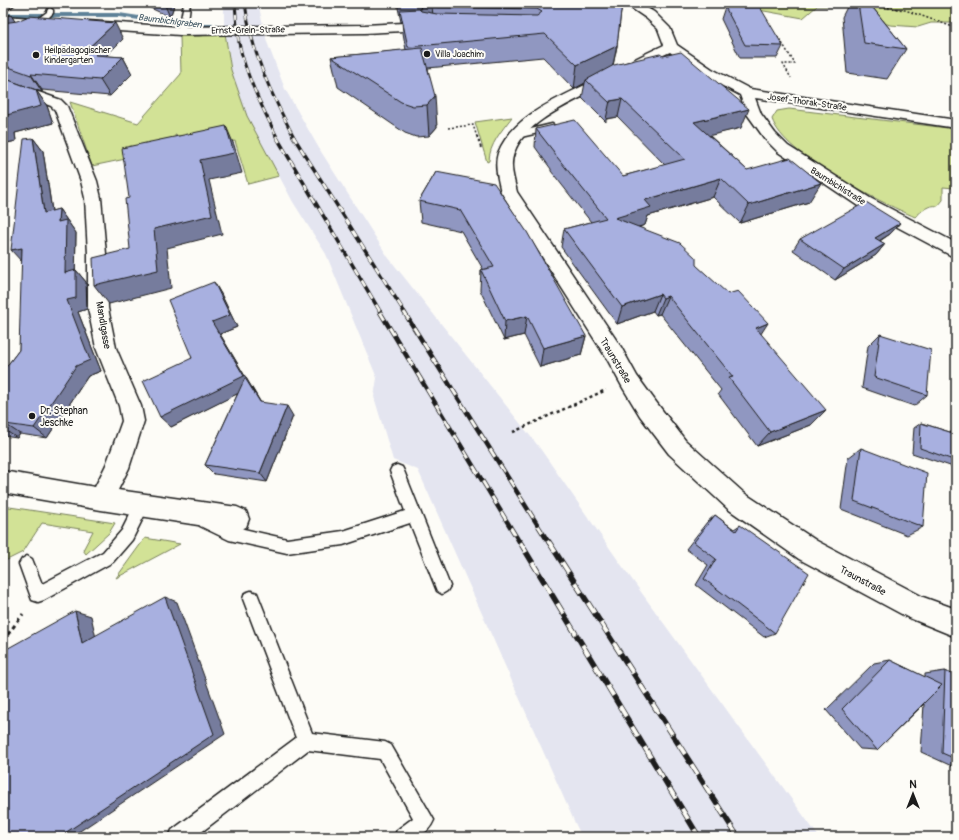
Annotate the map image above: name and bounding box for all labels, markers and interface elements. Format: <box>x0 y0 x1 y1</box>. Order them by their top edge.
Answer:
water label: Baumbichlgraben <box>138 12 203 31</box>
street label: Ernst-Grein-Straße <box>211 24 286 37</box>
place label: Heilpädagogischer Kindergarten <box>44 45 111 66</box>
marker: Villa Joachim <box>422 49 432 59</box>
place label: Villa Joachim <box>435 49 484 60</box>
marker: Heilpädagogischer Kindergarten <box>31 50 41 60</box>
street label: Josef-Thorak-Straße <box>767 91 848 114</box>
street label: Baumbichlstraße <box>808 165 868 208</box>
street label: Mandlgasse <box>93 300 113 350</box>
street label: Traunstraße <box>597 336 633 385</box>
place label: Dr. Stephan Jeschke <box>40 405 88 429</box>
marker: Dr. Stephan Jeschke <box>27 411 37 421</box>
street label: Traunstraße <box>837 564 888 598</box>
north arrow <box>893 774 933 814</box>
text: N <box>909 778 917 791</box>

